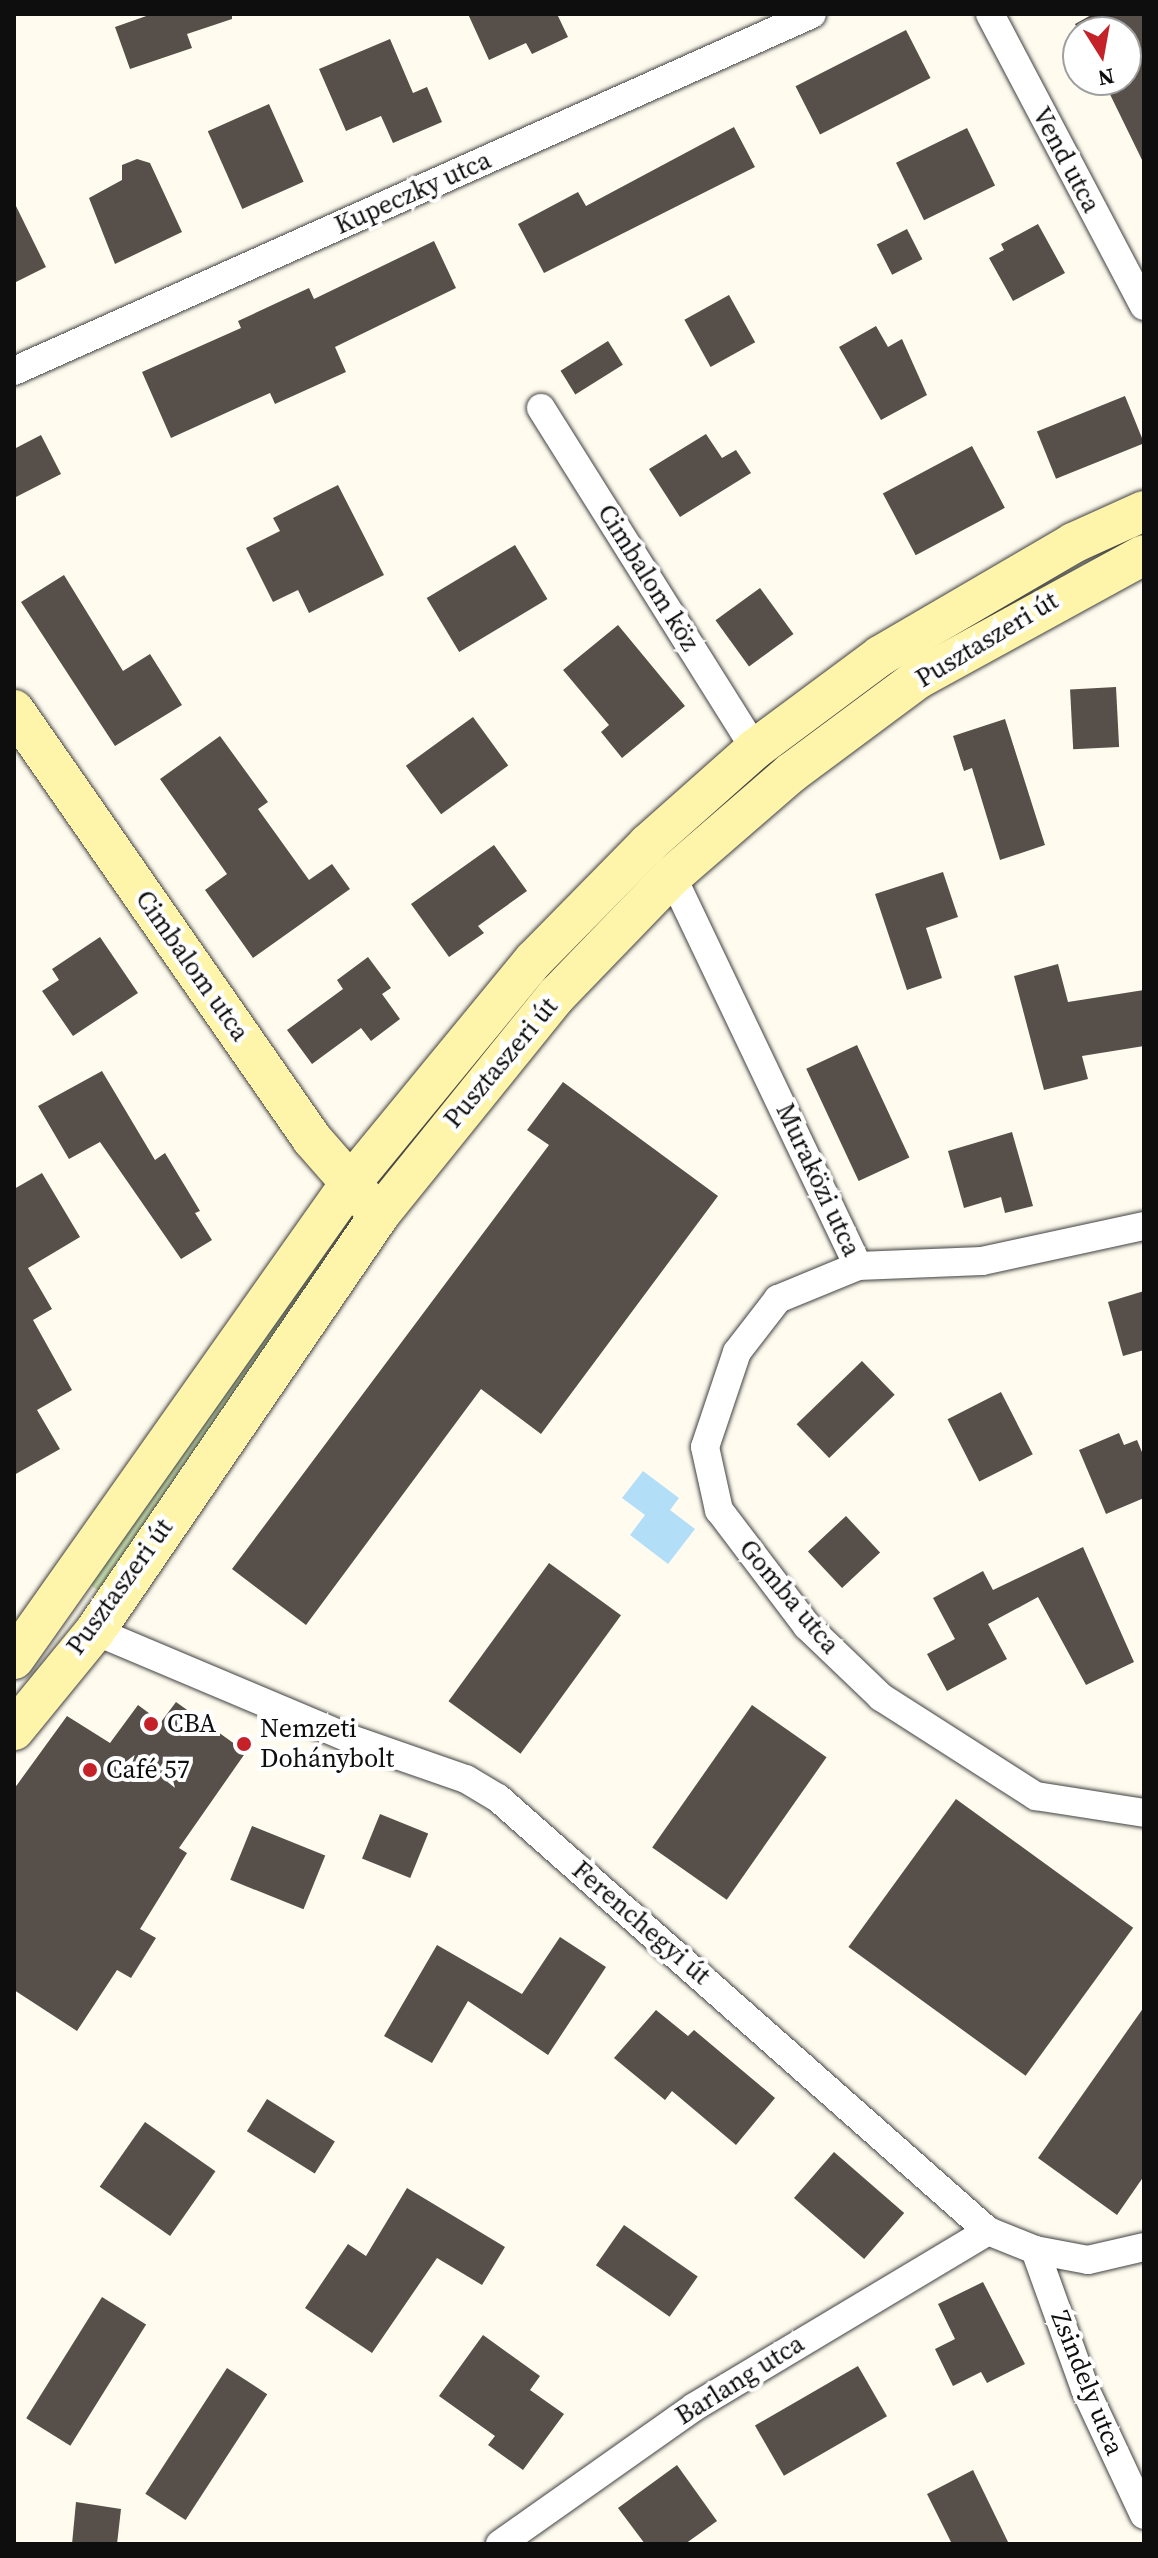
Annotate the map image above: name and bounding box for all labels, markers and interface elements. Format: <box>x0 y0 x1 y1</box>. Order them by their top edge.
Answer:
north arrow <box>1062 16 1142 96</box>
text: N <box>1095 61 1117 94</box>
street label: Vend utca <box>1025 102 1107 218</box>
street label: Kupeczky utca <box>330 145 496 241</box>
street label: Cimbalom köz <box>590 499 706 657</box>
street label: Pusztaszeri út <box>910 585 1064 695</box>
street label: Cimbalom utca <box>129 885 255 1047</box>
street label: Pusztaszeri út <box>438 992 564 1134</box>
street label: Muraközi utca <box>769 1099 867 1261</box>
street label: Pusztaszeri út <box>60 1513 180 1661</box>
street label: Gomba utca <box>732 1534 846 1660</box>
place label: CBA <box>167 1708 216 1740</box>
place label: Nemzeti Dohánybolt <box>260 1713 394 1774</box>
marker: CBA <box>142 1715 160 1733</box>
marker: Nemzeti Dohánybolt <box>235 1735 253 1753</box>
place label: Café 57 <box>106 1754 190 1786</box>
marker: Café 57 <box>81 1761 99 1779</box>
street label: Ferenchegyi út <box>566 1855 716 1991</box>
street label: Zsindely utca <box>1044 2306 1130 2460</box>
street label: Barlang utca <box>670 2328 810 2432</box>

